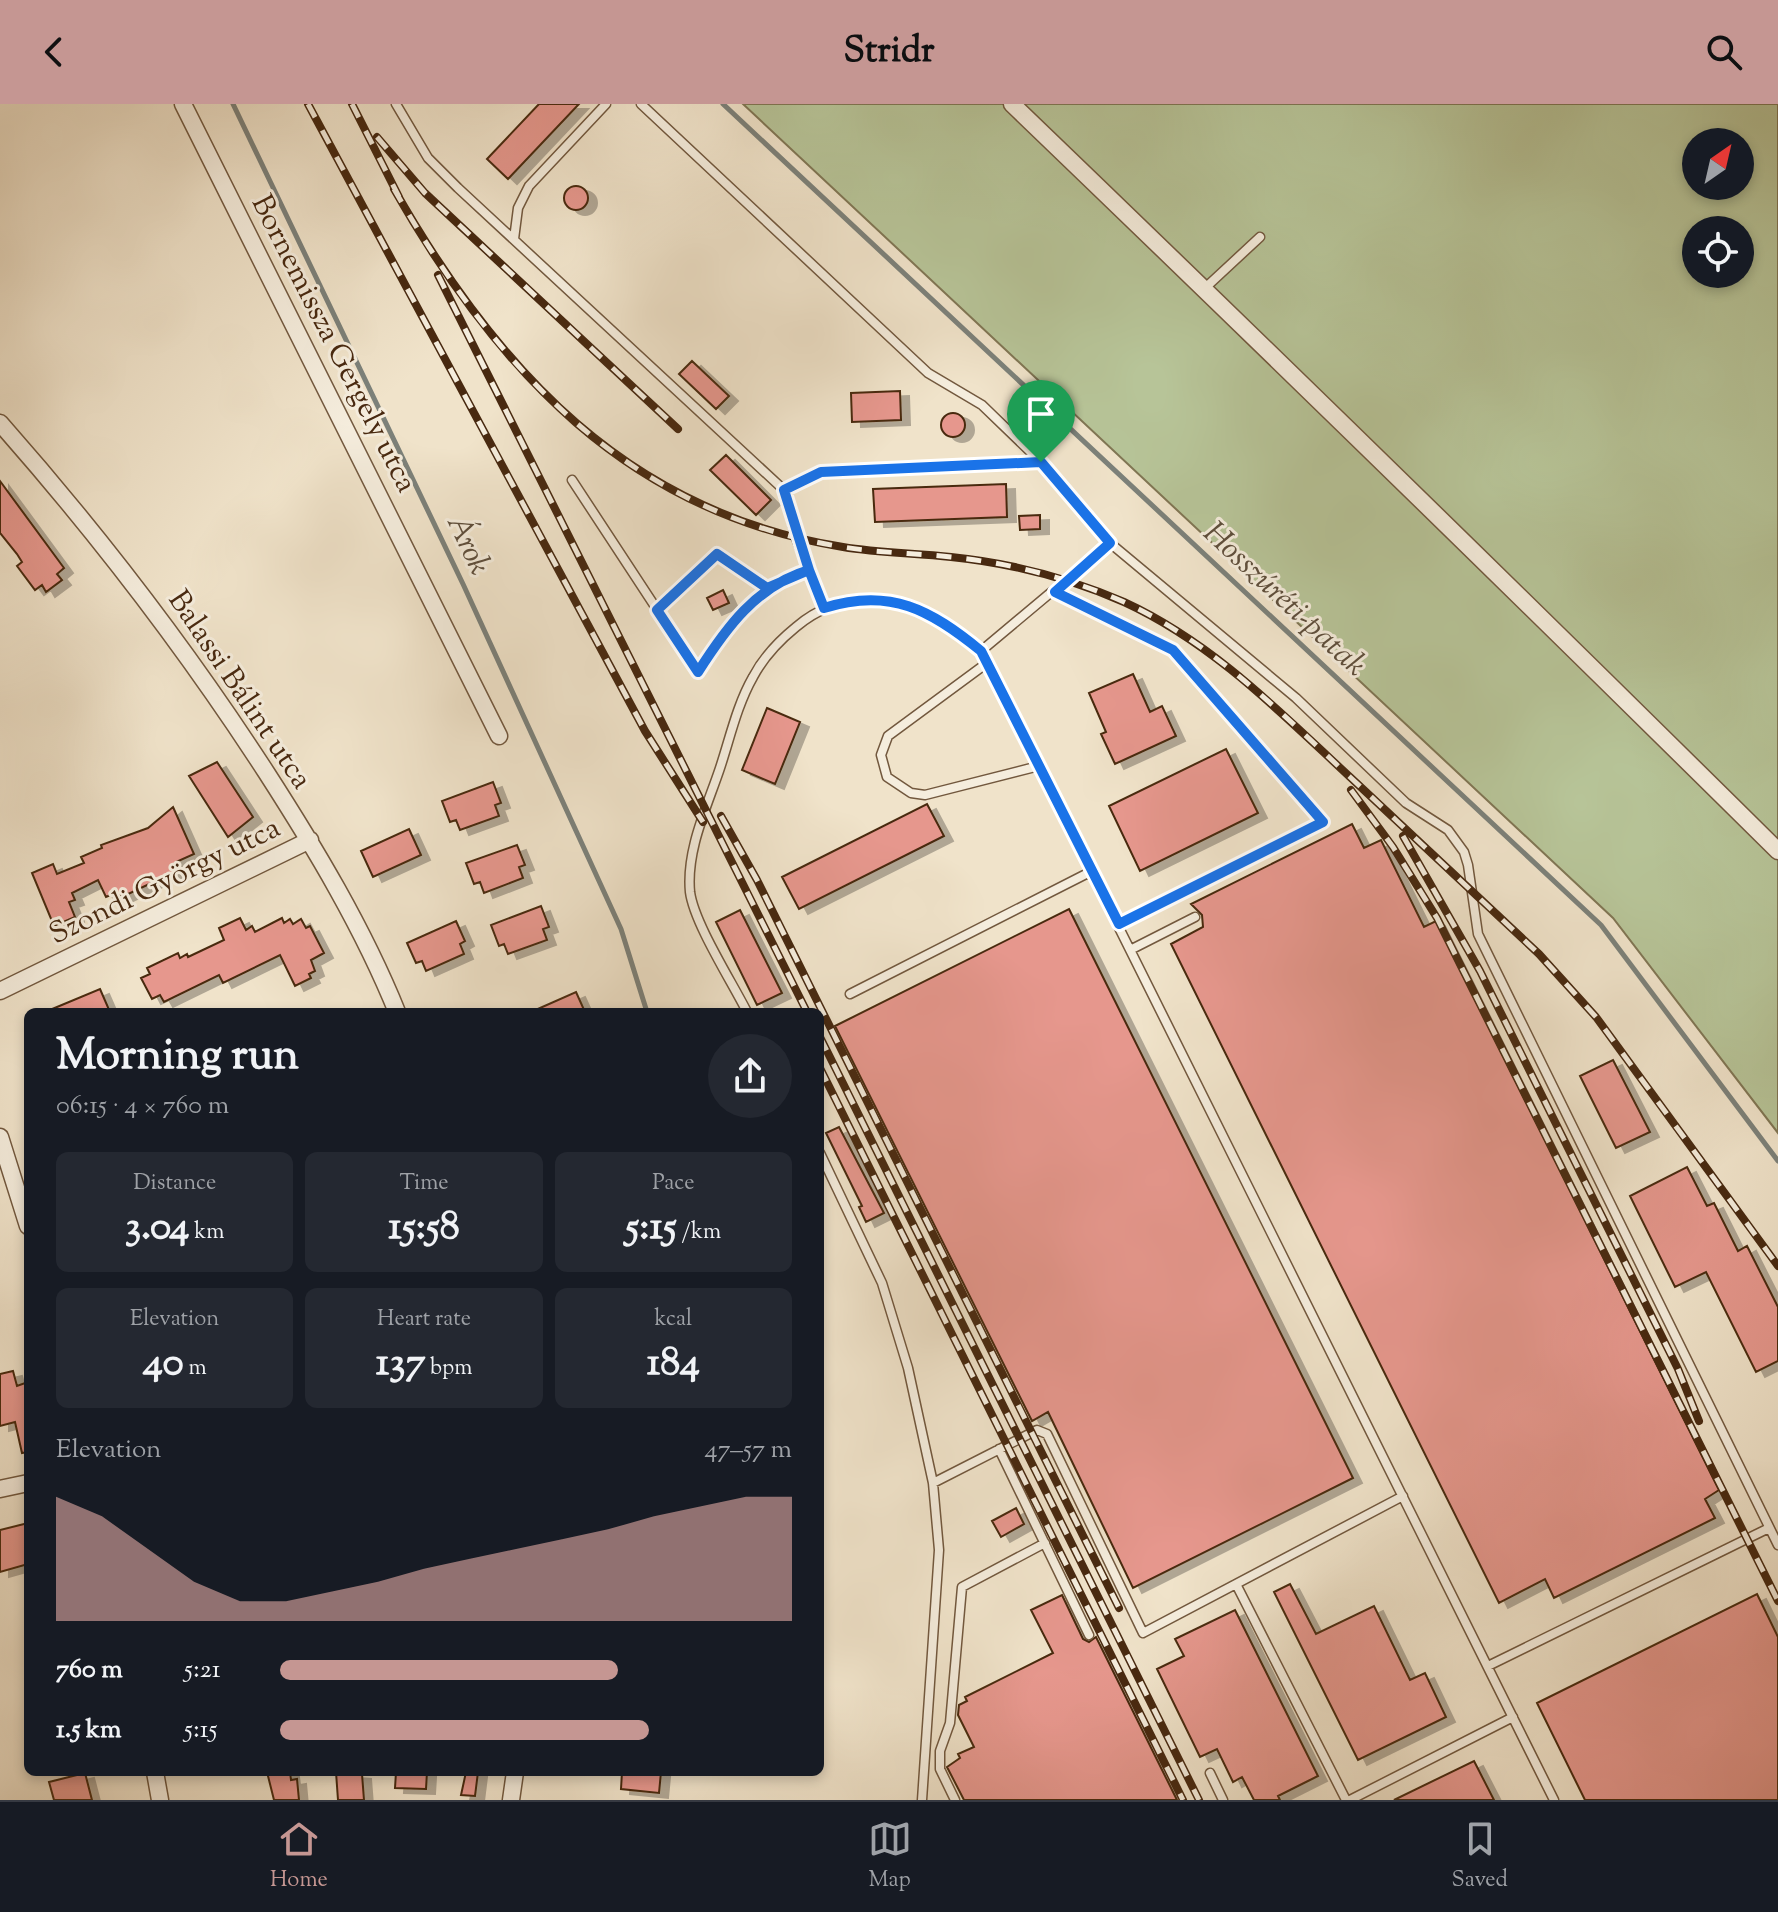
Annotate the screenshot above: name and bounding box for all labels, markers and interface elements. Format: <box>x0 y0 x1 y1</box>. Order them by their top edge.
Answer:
text: Stridr <box>844 26 934 78</box>
icon: back <box>32 30 76 74</box>
icon: search <box>1702 30 1746 74</box>
north arrow <box>1682 128 1754 200</box>
map controls <box>1682 128 1754 288</box>
street label: Bornemissza Gergely utca <box>239 188 427 501</box>
button: locate <box>1682 216 1754 288</box>
pin <box>1007 380 1075 462</box>
icon: arrive <box>1019 392 1063 436</box>
water label: Árok <box>433 508 501 583</box>
water label: Hosszúréti-patak <box>1192 512 1376 688</box>
street label: Balassi Bálint utca <box>156 582 322 799</box>
street label: Szondi György utca <box>42 808 288 957</box>
text: Morning run <box>56 1026 299 1089</box>
button: share <box>708 1034 792 1118</box>
text: 06:15 · 4 × 760 m <box>56 1088 229 1125</box>
text: Distance <box>133 1168 216 1200</box>
text: Time <box>400 1168 448 1200</box>
text: Pace <box>652 1168 694 1200</box>
text: 3.04 <box>125 1200 189 1257</box>
text: 15:58 <box>388 1200 460 1257</box>
text: 5:15 <box>625 1200 677 1257</box>
text: km <box>189 1217 224 1249</box>
text: /km <box>677 1217 721 1249</box>
text: Elevation <box>130 1304 219 1336</box>
text: Heart rate <box>377 1304 471 1336</box>
text: kcal <box>654 1304 692 1336</box>
text: 40 <box>143 1336 184 1393</box>
text: 137 <box>376 1336 425 1393</box>
text: 184 <box>647 1336 700 1393</box>
text: m <box>184 1353 207 1385</box>
text: bpm <box>425 1353 472 1385</box>
text: Elevation <box>56 1432 161 1469</box>
text: 47–57 m <box>704 1432 792 1469</box>
text: 760 m <box>56 1652 123 1689</box>
text: 5:21 <box>184 1652 221 1689</box>
text: 1.5 km <box>56 1712 122 1749</box>
text: 5:15 <box>184 1712 217 1749</box>
tab: Home <box>270 1817 328 1897</box>
tab: Map <box>868 1817 912 1897</box>
tab: Saved <box>1452 1817 1508 1897</box>

